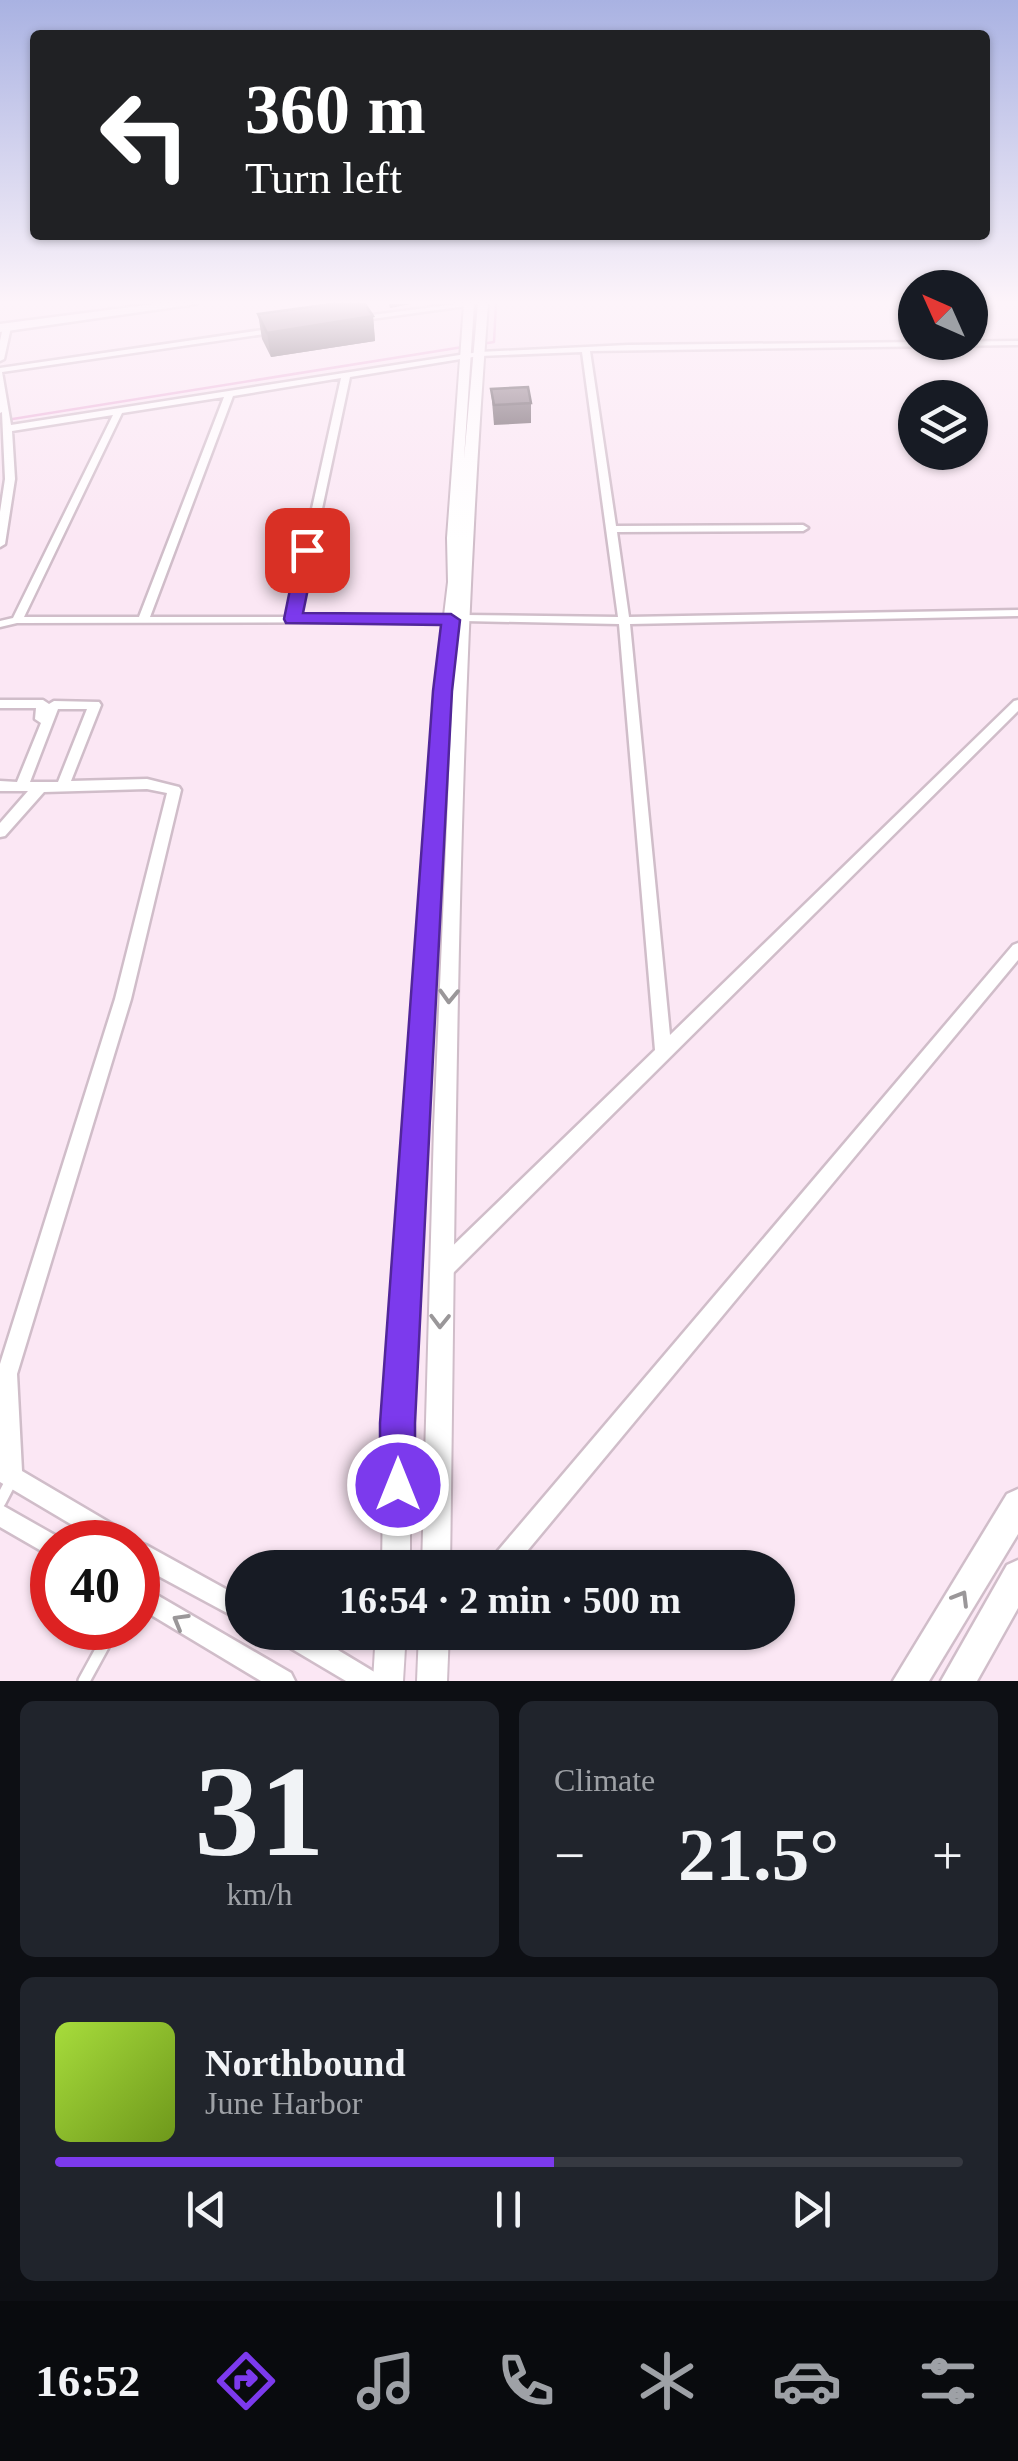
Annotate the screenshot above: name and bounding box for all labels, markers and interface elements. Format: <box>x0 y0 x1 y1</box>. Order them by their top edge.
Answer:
icon: left <box>80 70 210 200</box>
text: 360 m <box>245 71 426 148</box>
text: Turn left <box>245 153 402 203</box>
north arrow <box>898 270 988 360</box>
map controls <box>898 270 988 470</box>
button: layers <box>898 380 988 470</box>
pin <box>265 508 350 593</box>
icon: arrive <box>280 523 335 578</box>
one-way arrow <box>439 988 460 1004</box>
one-way arrow <box>430 1313 451 1329</box>
position arrow <box>346 1433 450 1537</box>
speed limit sign: 40 <box>30 1520 160 1650</box>
text: 16:54 · 2 min · 500 m <box>339 1579 681 1621</box>
one-way arrow <box>949 1591 968 1609</box>
one-way arrow <box>173 1613 191 1633</box>
text: 31 <box>195 1739 325 1883</box>
text: Climate <box>554 1762 655 1798</box>
text: 21.5° <box>678 1813 839 1896</box>
text: − <box>554 1825 585 1886</box>
text: + <box>932 1825 963 1886</box>
text: km/h <box>227 1876 292 1912</box>
text: Northbound <box>205 2042 406 2084</box>
text: June Harbor <box>205 2085 362 2121</box>
icon: previous <box>179 2182 234 2237</box>
icon: pause <box>481 2182 536 2237</box>
icon: next <box>784 2182 839 2237</box>
icon: directions <box>211 2346 281 2416</box>
icon: music <box>351 2346 421 2416</box>
icon: phone <box>491 2346 561 2416</box>
icon: climate <box>632 2346 702 2416</box>
icon: car <box>772 2346 842 2416</box>
icon: filters <box>913 2346 983 2416</box>
text: 16:52 <box>35 2356 140 2406</box>

